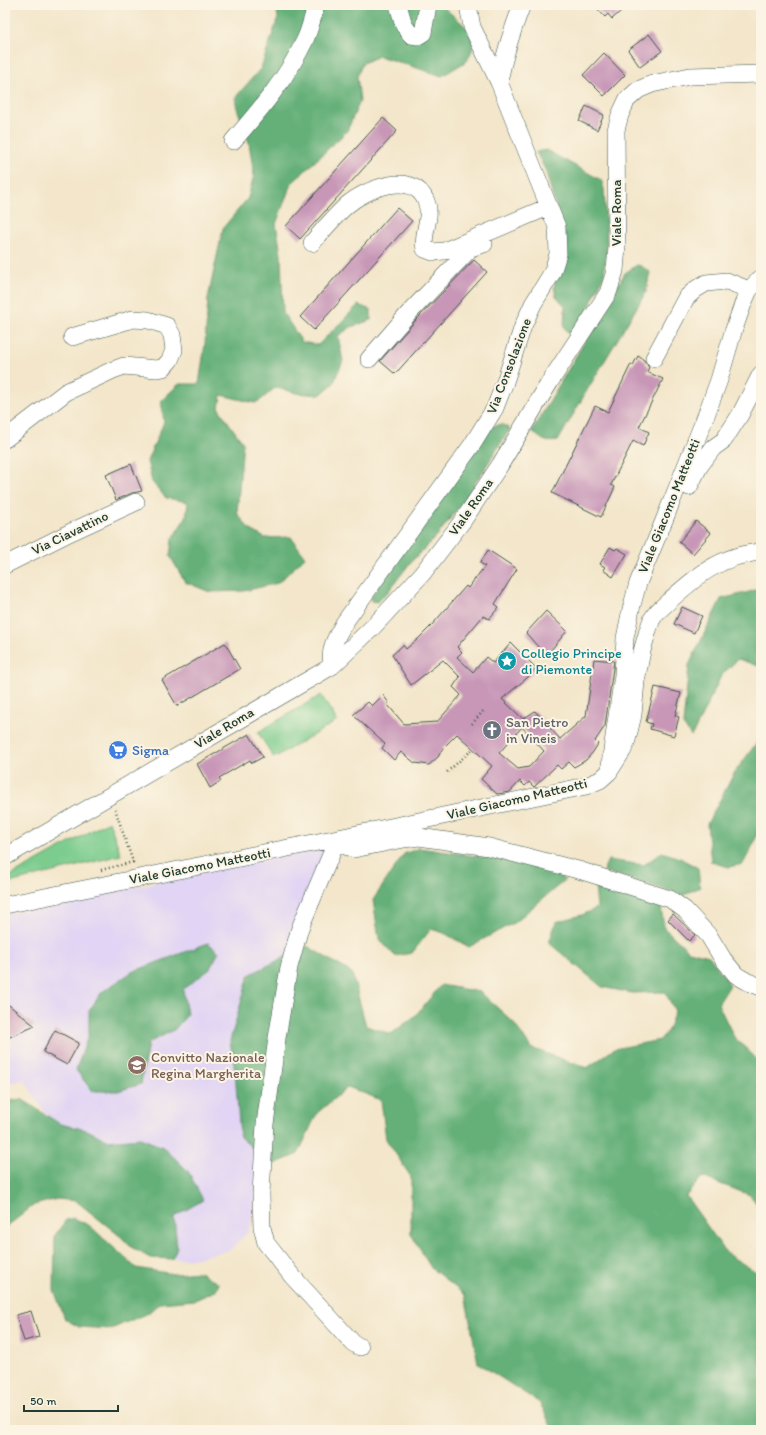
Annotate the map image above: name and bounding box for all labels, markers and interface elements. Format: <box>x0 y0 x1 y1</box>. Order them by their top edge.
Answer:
street label: Viale Roma <box>608 180 625 246</box>
street label: Via Consolazione <box>483 315 535 416</box>
street label: Viale Giacomo Matteotti <box>634 436 704 576</box>
street label: Viale Roma <box>445 475 497 539</box>
street label: Via Ciavattino <box>29 507 111 559</box>
place label: Collegio Principe di Piemonte <box>521 645 622 678</box>
place icon: Collegio Principe di Piemonte <box>496 650 518 672</box>
street label: Viale Roma <box>191 704 257 752</box>
place label: San Pietro in Vineis <box>506 714 569 747</box>
church icon: San Pietro in Vineis <box>481 719 503 741</box>
supermarket icon: Sigma <box>107 739 129 761</box>
place label: Sigma <box>132 742 169 759</box>
street label: Viale Giacomo Matteotti <box>445 775 589 823</box>
street label: Viale Giacomo Matteotti <box>128 844 272 888</box>
place label: Convitto Nazionale Regina Margherita <box>151 1049 265 1082</box>
school or university icon: Convitto Nazionale Regina Margherita <box>126 1054 148 1076</box>
scale bar <box>24 1387 118 1413</box>
text: 50 m <box>30 1394 56 1408</box>

